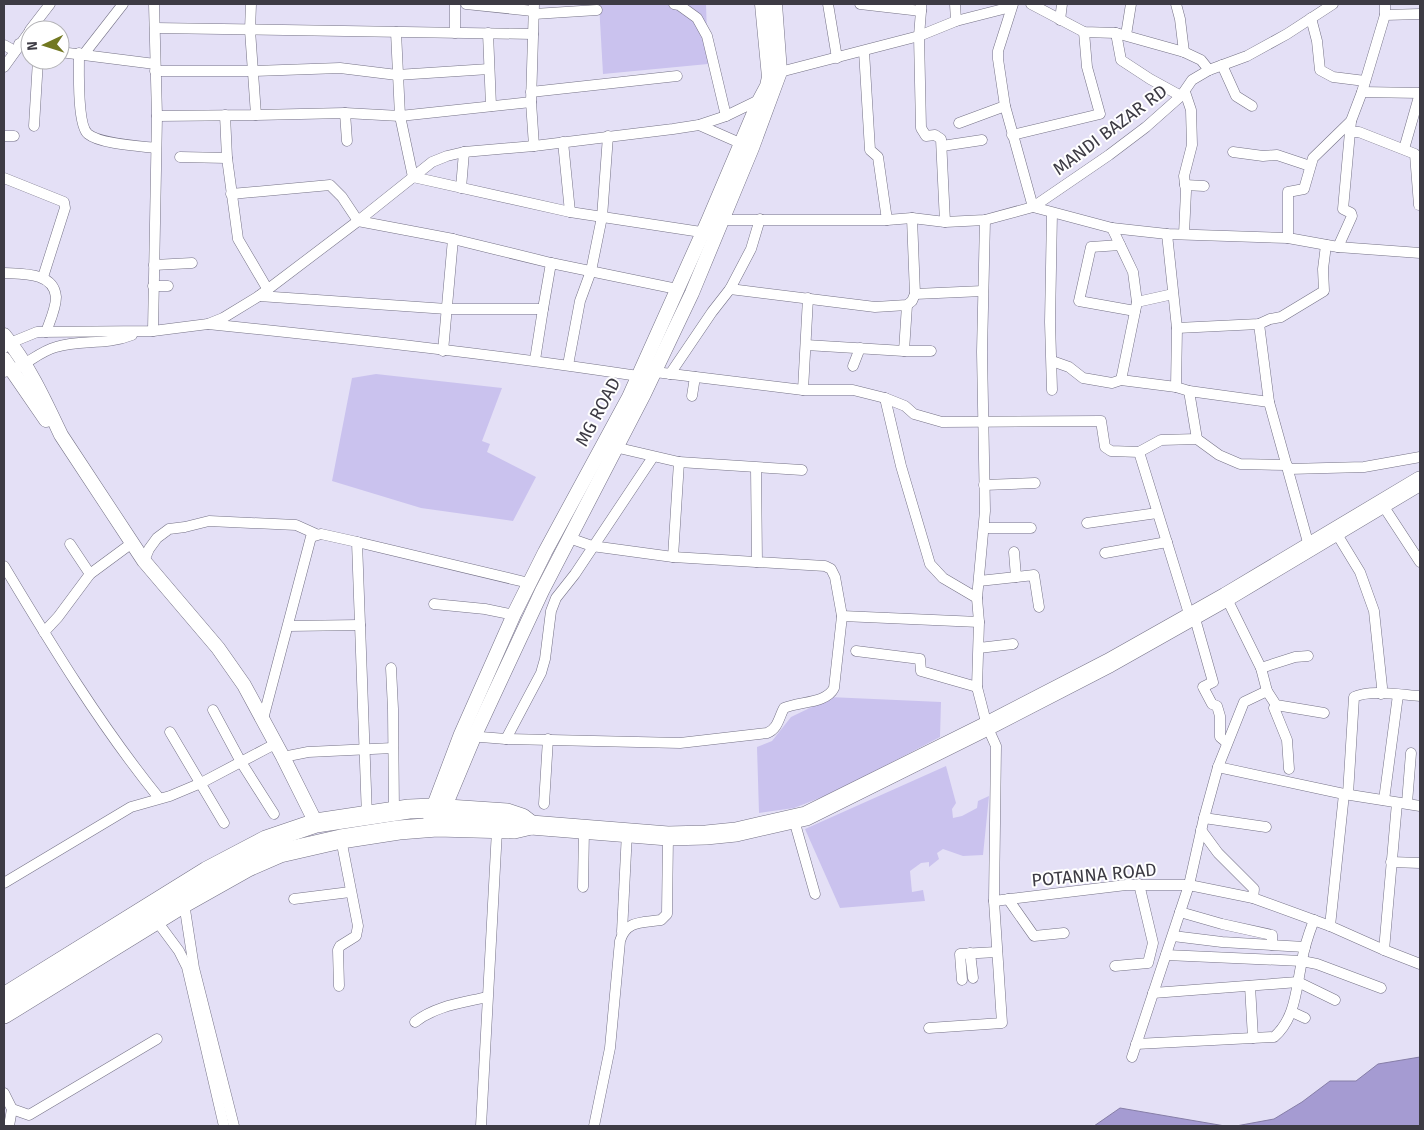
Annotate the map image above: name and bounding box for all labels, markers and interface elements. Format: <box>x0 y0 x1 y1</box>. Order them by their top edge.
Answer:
north arrow <box>20 20 70 70</box>
text: N <box>24 41 41 51</box>
street label: MANDI BAZAR RD <box>1049 80 1171 180</box>
street label: MG ROAD <box>571 374 625 450</box>
street label: POTANNA ROAD <box>1030 859 1158 891</box>

